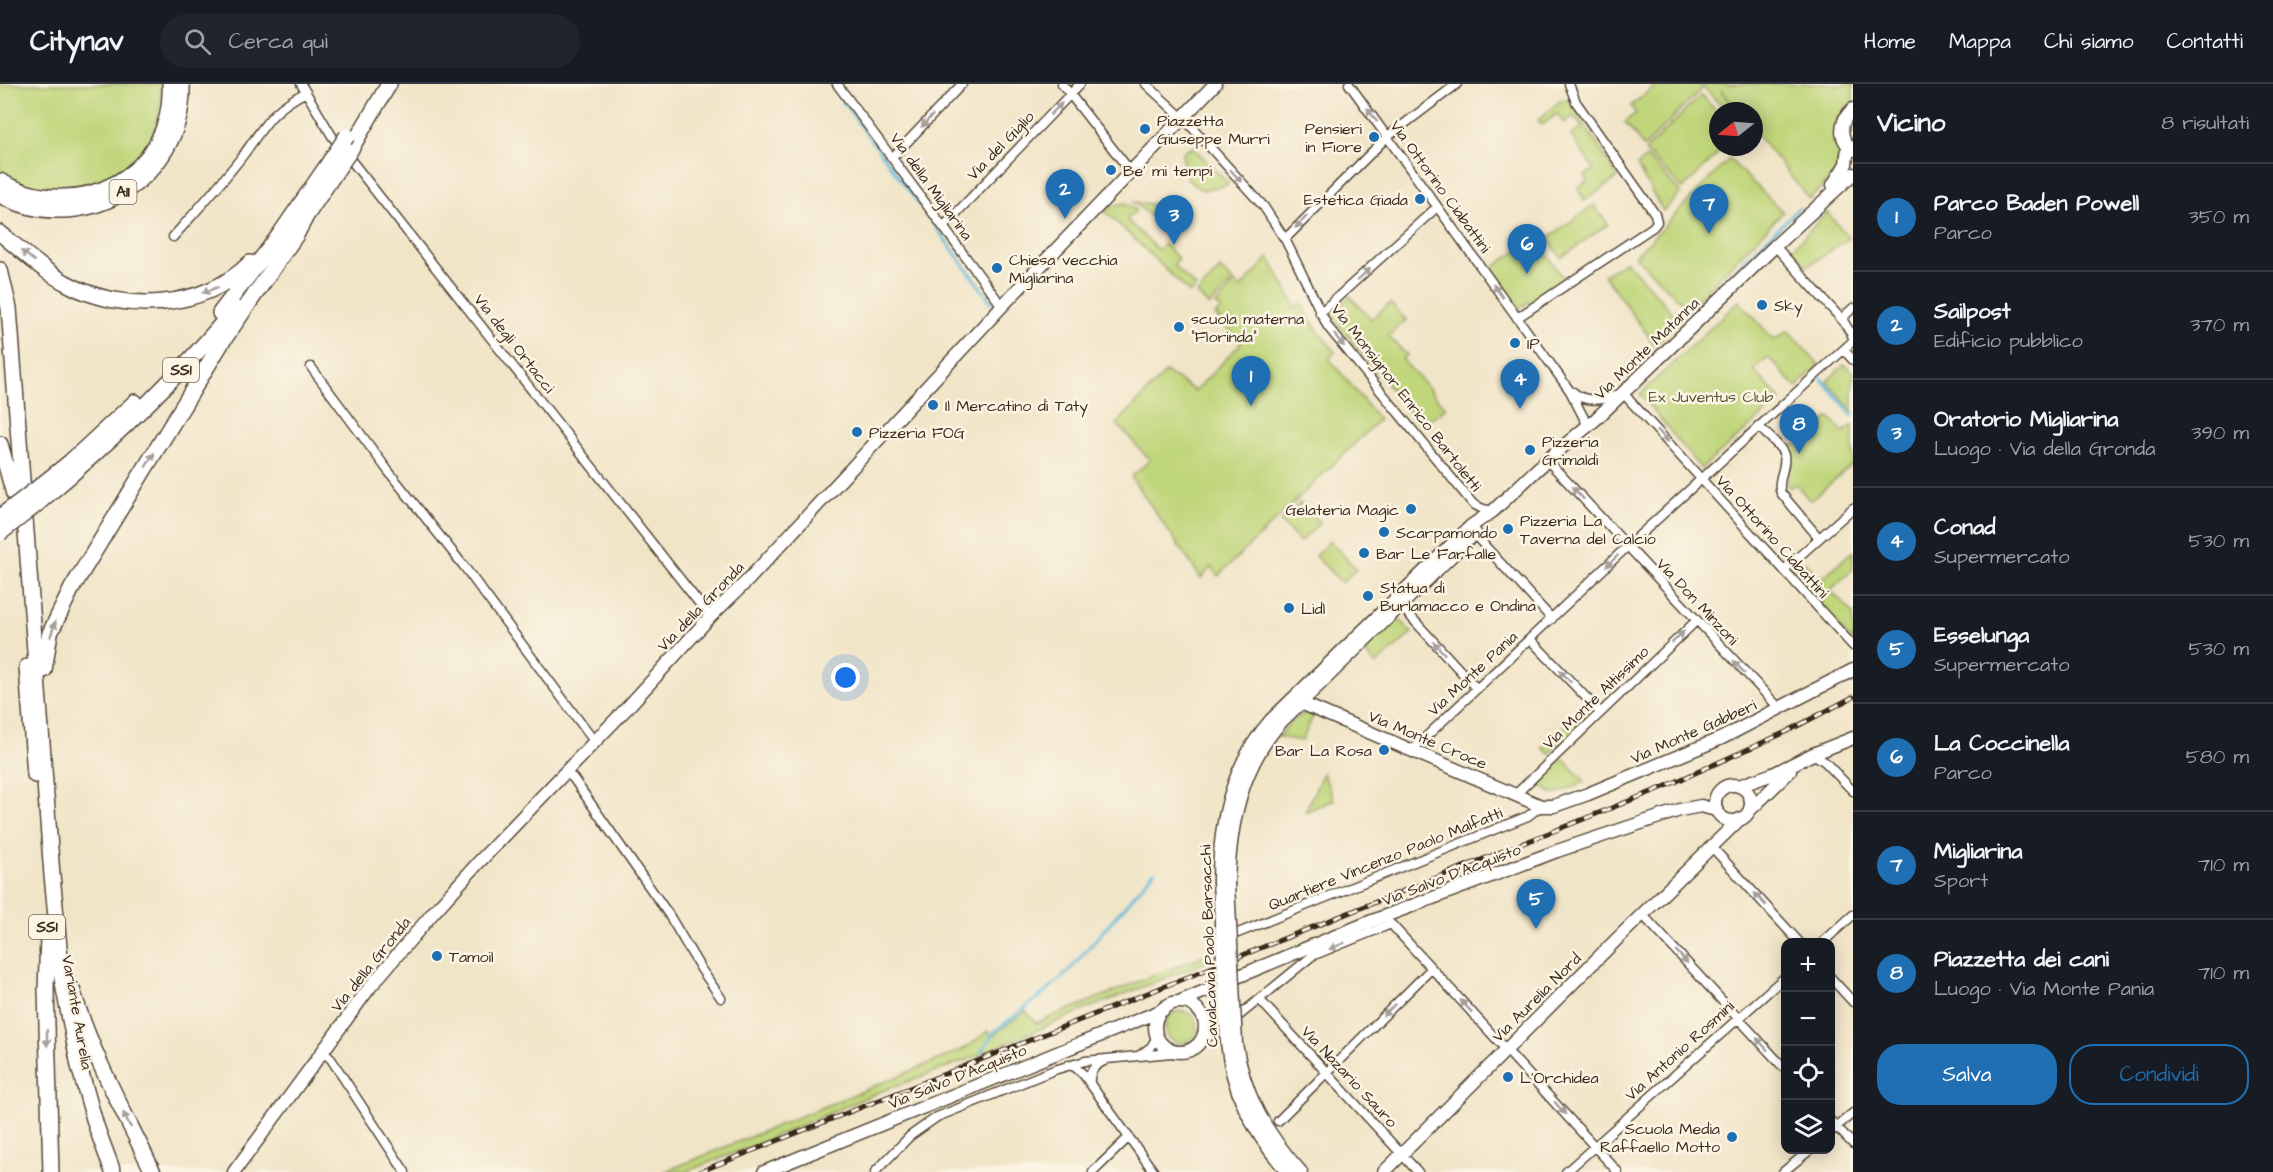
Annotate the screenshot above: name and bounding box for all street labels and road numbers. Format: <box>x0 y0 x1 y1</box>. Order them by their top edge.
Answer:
street label: Via del Giglio <box>962 106 1040 186</box>
street label: Via Ottorino Ciabattini <box>1385 116 1496 258</box>
street label: Via della Migliarina <box>884 128 978 245</box>
road number: A11 <box>110 180 136 204</box>
street label: Via degli Ortacci <box>468 289 560 399</box>
street label: Via Monte Matanna <box>1589 293 1704 405</box>
street label: Via Monsignor Enrico Bartoletti <box>1325 299 1487 497</box>
road number: SS1 <box>163 358 199 382</box>
street label: Via Ottorino Ciabattini <box>1711 470 1834 604</box>
street label: Via Don Minzoni <box>1651 553 1744 650</box>
street label: Via della Gronda <box>652 557 749 656</box>
street label: Via Monte Pania <box>1423 626 1522 721</box>
street label: Via Monte Altissimo <box>1538 641 1654 754</box>
street label: Via Monte Gabberi <box>1627 694 1760 770</box>
street label: Via Monte Croce <box>1365 705 1491 775</box>
street label: Quartiere Vincenzo Paolo Malfatti <box>1265 802 1506 916</box>
street label: Via Salvo D'Acquisto <box>1379 838 1524 912</box>
street label: Cavalcavia Paolo Barsacchi <box>1194 844 1224 1047</box>
street label: Via della Gronda <box>326 912 416 1017</box>
road number: SS1 <box>29 915 65 939</box>
street label: Via Aurelia Nord <box>1487 948 1586 1047</box>
street label: Variante Aurelia <box>56 953 98 1071</box>
street label: Via Antonio Rosmini <box>1620 995 1740 1106</box>
street label: Via Nazario Sauro <box>1296 1021 1402 1133</box>
street label: Via Salvo D'Acquisto <box>885 1039 1030 1115</box>

